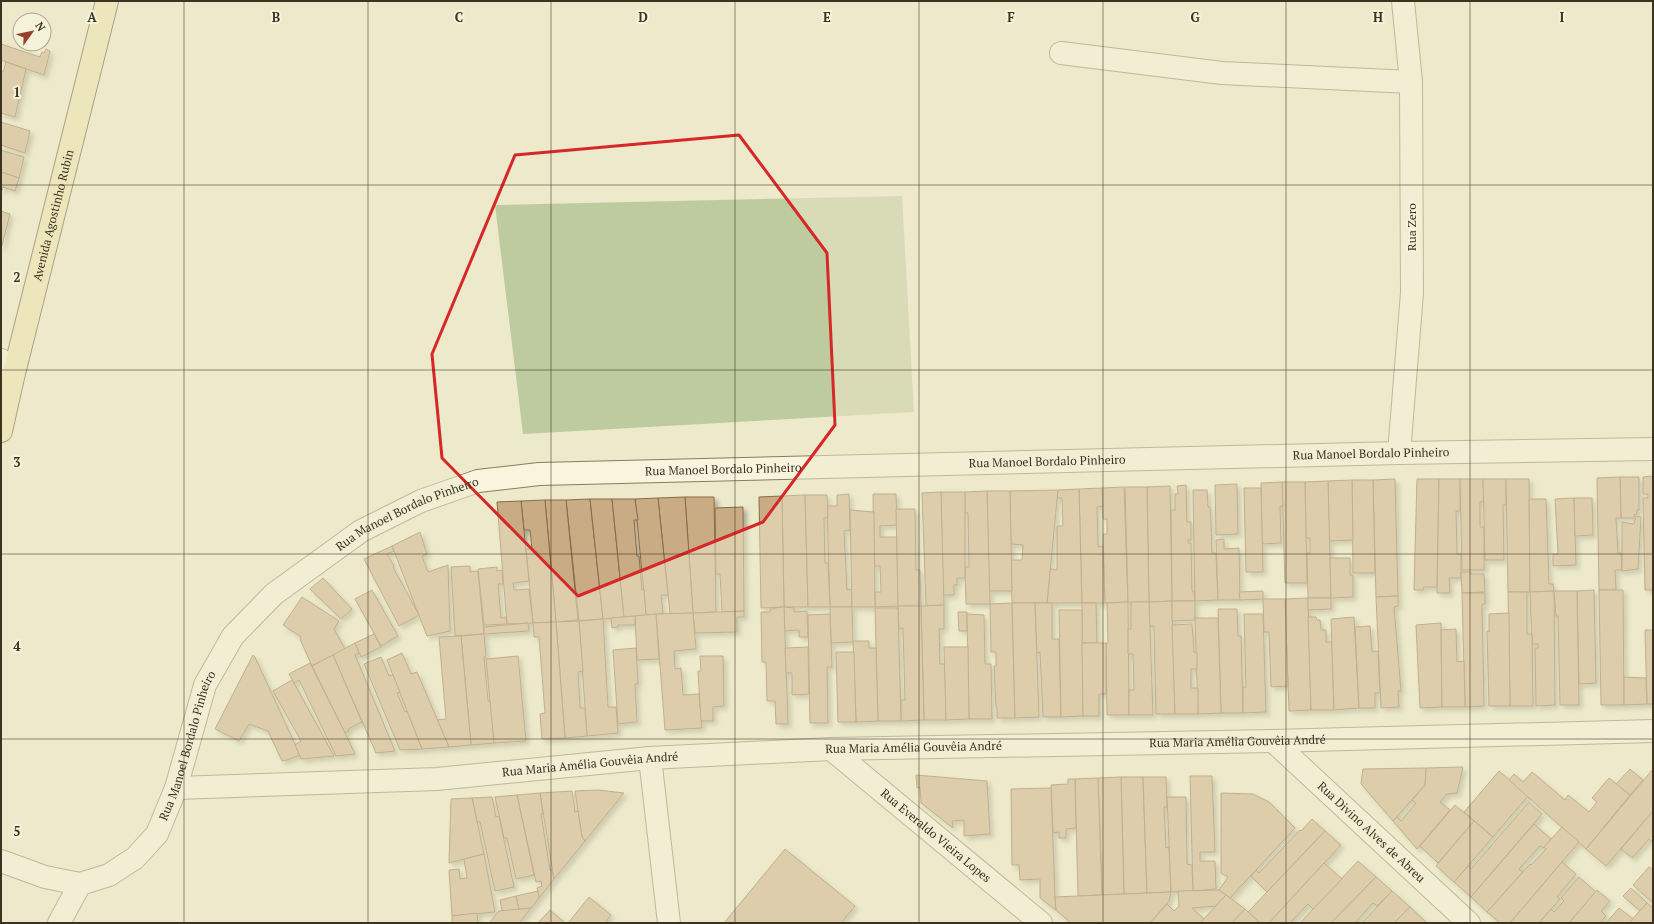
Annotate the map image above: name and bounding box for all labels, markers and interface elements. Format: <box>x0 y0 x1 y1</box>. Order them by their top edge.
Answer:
text: A <box>87 8 97 26</box>
text: B <box>272 8 280 26</box>
text: C <box>455 8 463 26</box>
text: D <box>638 8 648 26</box>
text: E <box>823 8 831 26</box>
text: F <box>1007 8 1015 26</box>
text: G <box>1190 8 1200 26</box>
text: H <box>1373 8 1383 26</box>
text: I <box>1560 8 1565 26</box>
north arrow <box>12 12 52 52</box>
text: N <box>32 19 49 34</box>
text: 1 <box>13 83 21 101</box>
street label: Avenida Agostinho Rubin <box>29 148 77 283</box>
street label: Rua Zero <box>1404 203 1419 251</box>
text: 2 <box>13 268 21 286</box>
street label: Rua Manoel Bordalo Pinheiro <box>1292 444 1450 463</box>
street label: Rua Manoel Bordalo Pinheiro <box>969 452 1126 471</box>
text: 3 <box>13 453 21 471</box>
street label: Rua Manoel Bordalo Pinheiro <box>645 460 802 478</box>
street label: Rua Manoel Bordalo Pinheiro <box>333 473 481 554</box>
text: 4 <box>13 637 21 655</box>
street label: Rua Manoel Bordalo Pinheiro <box>155 668 219 823</box>
street label: Rua Maria Amélia Gouvêia André <box>1149 732 1326 750</box>
street label: Rua Maria Amélia Gouvêia André <box>825 738 1002 756</box>
street label: Rua Maria Amélia Gouvêia André <box>501 749 678 780</box>
street label: Rua Divino Alves de Abreu <box>1315 778 1429 886</box>
street label: Rua Everaldo Vieira Lopes <box>878 785 994 886</box>
text: 5 <box>13 822 21 840</box>

